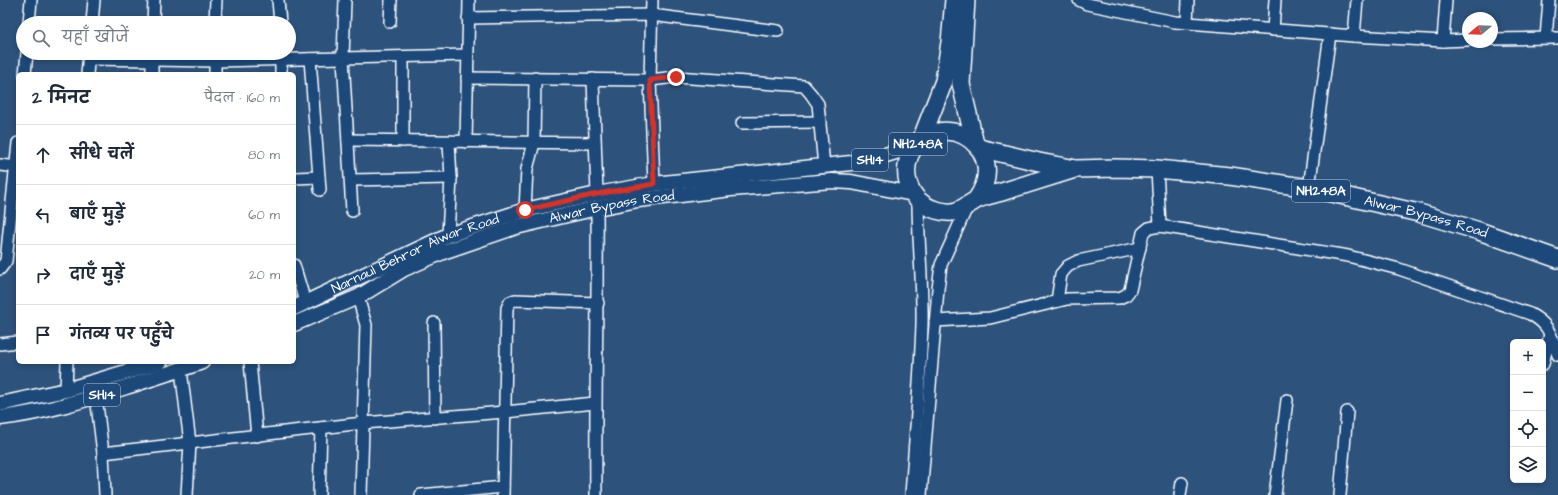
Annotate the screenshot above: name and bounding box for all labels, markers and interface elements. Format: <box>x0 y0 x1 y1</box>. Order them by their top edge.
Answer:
north arrow <box>1462 12 1498 48</box>
search box <box>16 16 296 60</box>
icon: search <box>30 27 52 49</box>
text: यहाँ खोजें <box>62 27 129 48</box>
route end <box>667 68 685 86</box>
text: 2 मिनट <box>32 86 90 110</box>
text: पैदल · 160 m <box>204 89 280 107</box>
road number: NH248A <box>889 133 947 155</box>
icon: ahead <box>32 144 54 166</box>
text: सीधे चलें <box>70 144 134 165</box>
text: 80 m <box>248 146 280 164</box>
road number: SH14 <box>852 149 888 171</box>
road number: NH248A <box>1292 180 1350 202</box>
street label: Alwar Bypass Road <box>547 186 676 229</box>
street label: Alwar Bypass Road <box>1362 191 1491 243</box>
route start <box>516 201 534 219</box>
icon: left <box>32 204 54 226</box>
text: बाएँ मुड़ें <box>70 204 125 225</box>
text: 60 m <box>248 206 280 224</box>
street label: Narnaul Behror Alwar Road <box>328 209 502 299</box>
icon: right <box>32 264 54 286</box>
text: दाएँ मुड़ें <box>70 264 124 285</box>
text: 20 m <box>249 266 280 284</box>
icon: arrive <box>32 324 54 346</box>
text: गंतव्य पर पहुँचे <box>70 324 173 345</box>
map controls <box>1510 339 1546 483</box>
button: + <box>1510 339 1546 375</box>
button: − <box>1510 375 1546 411</box>
road number: SH14 <box>84 384 120 406</box>
button: locate <box>1510 411 1546 447</box>
button: layers <box>1510 447 1546 483</box>

